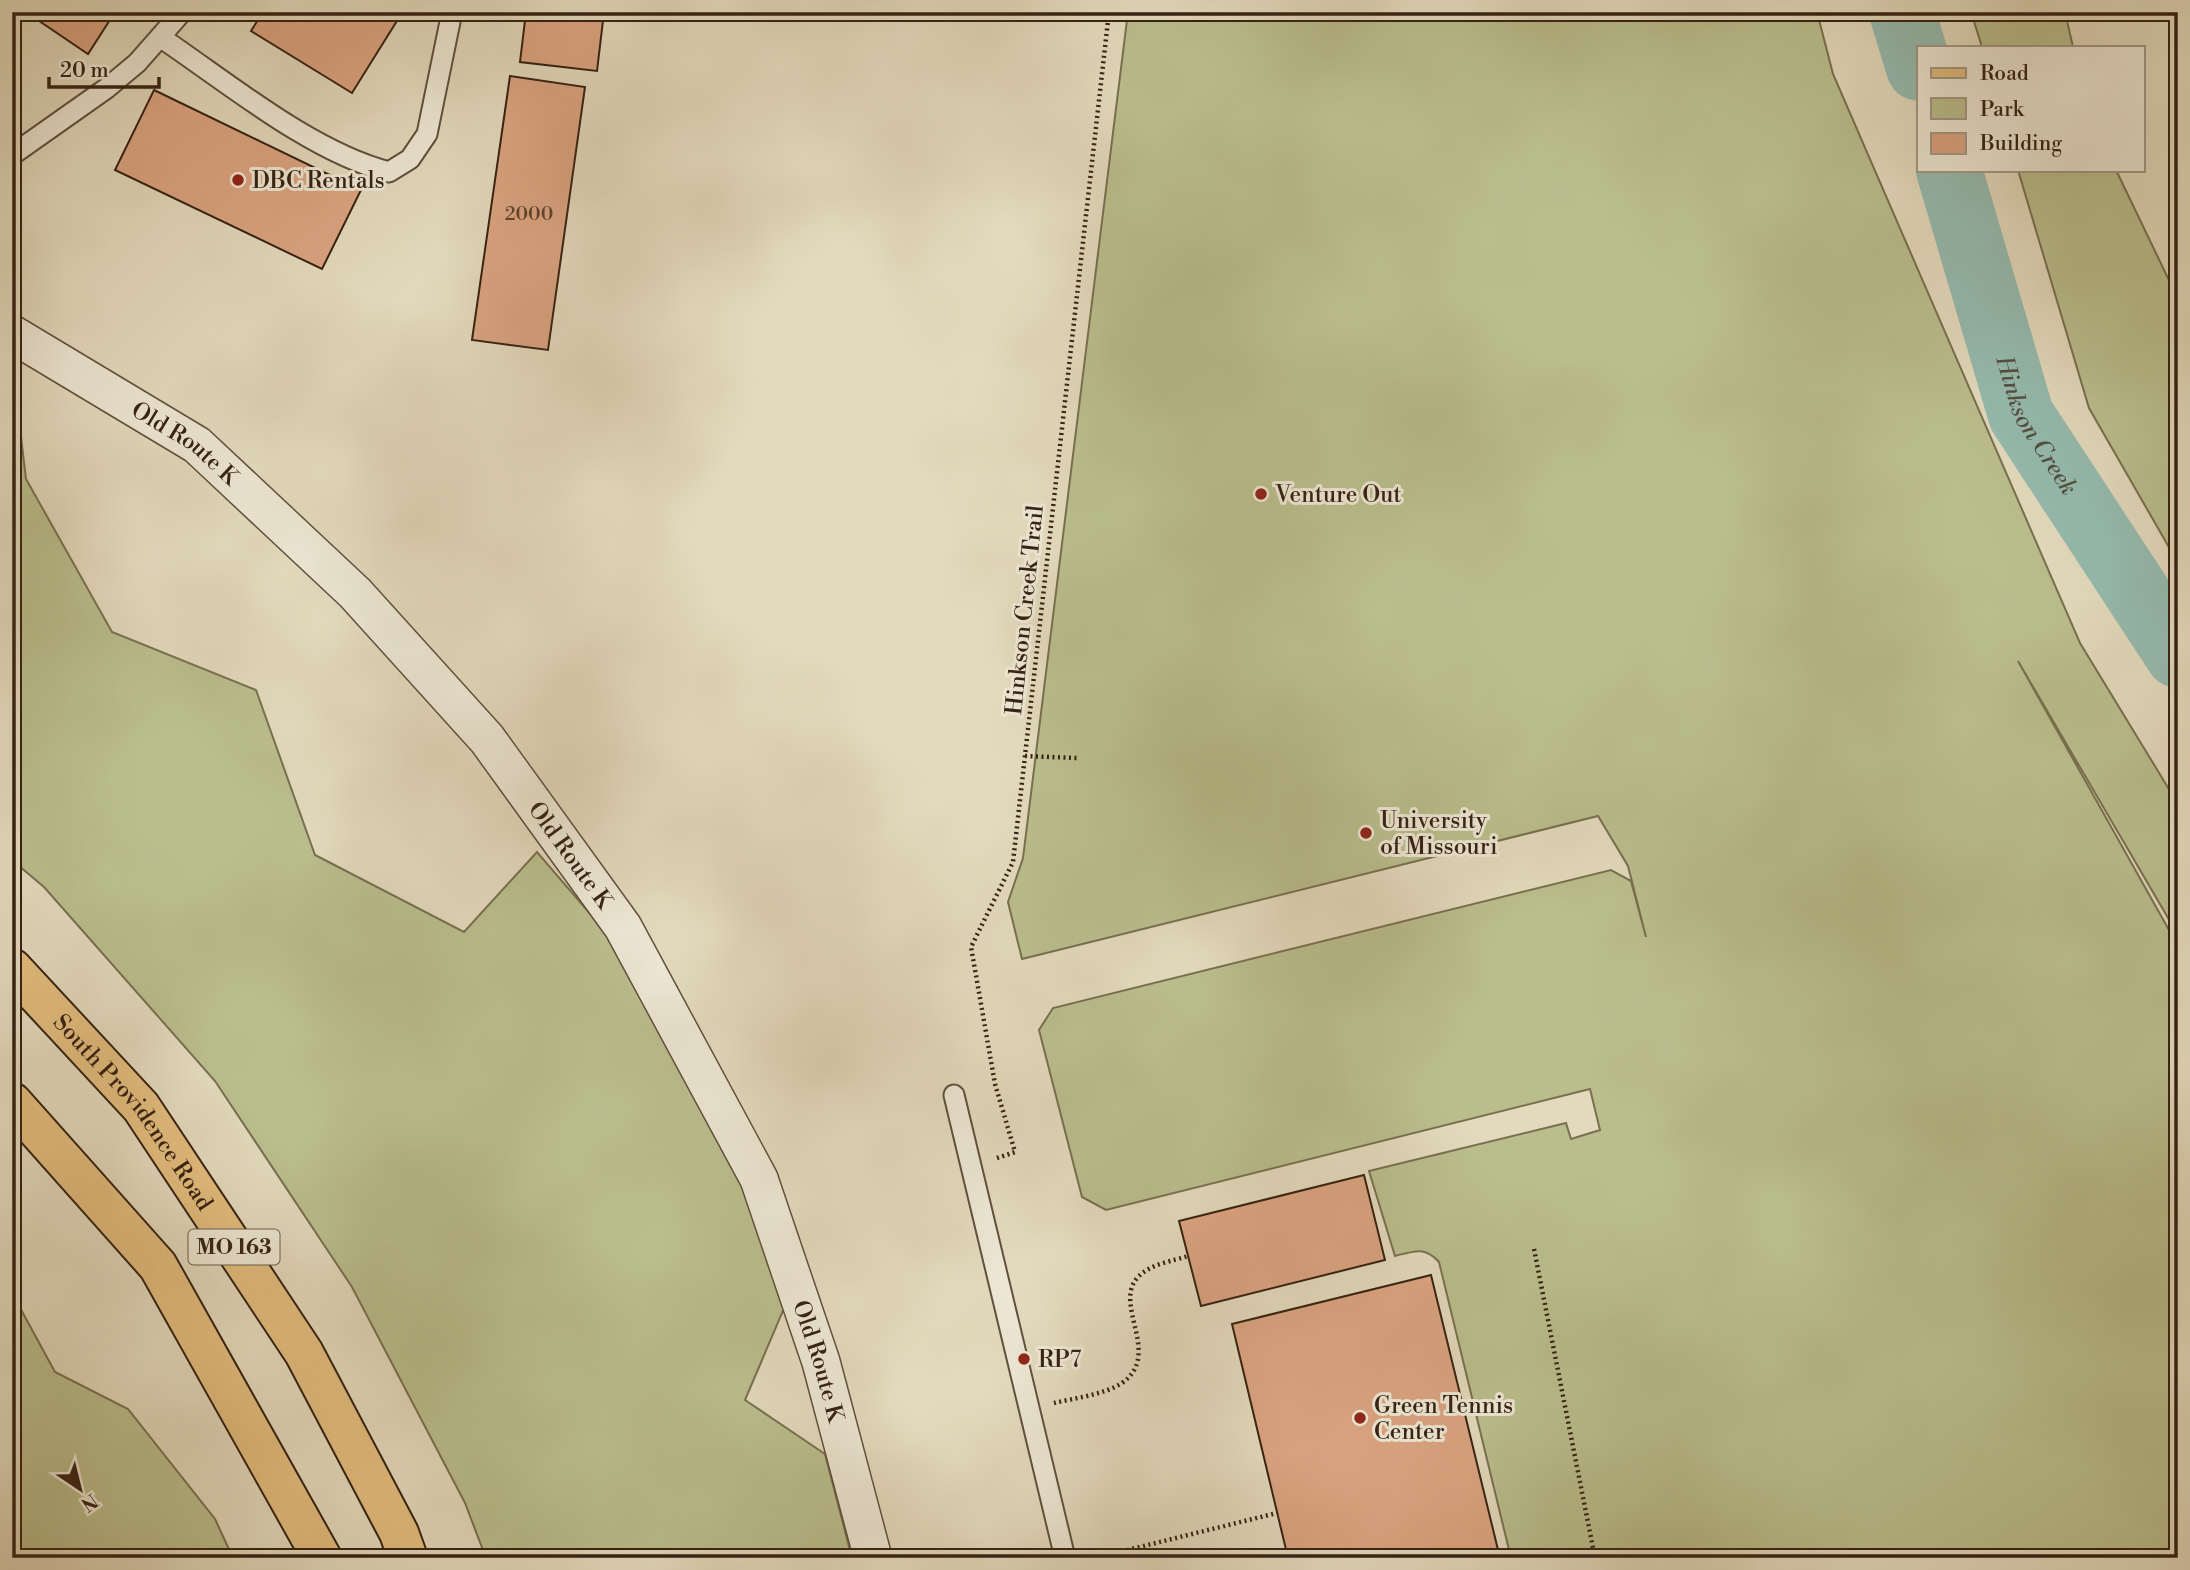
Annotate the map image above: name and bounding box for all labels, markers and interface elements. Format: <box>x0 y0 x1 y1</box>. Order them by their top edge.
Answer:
scale bar <box>49 46 159 90</box>
legend <box>1917 46 2144 172</box>
text: 20 m <box>60 58 109 84</box>
text: Road <box>1980 61 2029 87</box>
text: Park <box>1980 97 2025 123</box>
text: Building <box>1979 131 2062 157</box>
place label: DBC Rentals <box>252 167 385 195</box>
marker: DBC Rentals <box>230 172 246 188</box>
house number: 2000 <box>505 202 553 226</box>
water label: Hinkson Creek <box>1988 351 2083 501</box>
street label: Old Route K <box>126 396 245 493</box>
place label: Venture Out <box>1274 481 1401 509</box>
marker: Venture Out <box>1253 486 1269 502</box>
street label: Hinkson Creek Trail <box>1000 504 1050 716</box>
street label: Old Route K <box>522 796 619 916</box>
place label: University of Missouri <box>1380 807 1498 861</box>
marker: University of Missouri <box>1358 825 1374 841</box>
street label: South Providence Road <box>47 1009 219 1216</box>
road number: MO 163 <box>188 1230 280 1264</box>
street label: Old Route K <box>786 1297 850 1427</box>
place label: RP7 <box>1038 1346 1082 1374</box>
marker: RP7 <box>1016 1351 1032 1367</box>
place label: Green Tennis Center <box>1374 1392 1513 1446</box>
marker: Green Tennis Center <box>1352 1410 1368 1426</box>
north arrow <box>46 1454 116 1524</box>
text: N <box>76 1488 102 1516</box>

